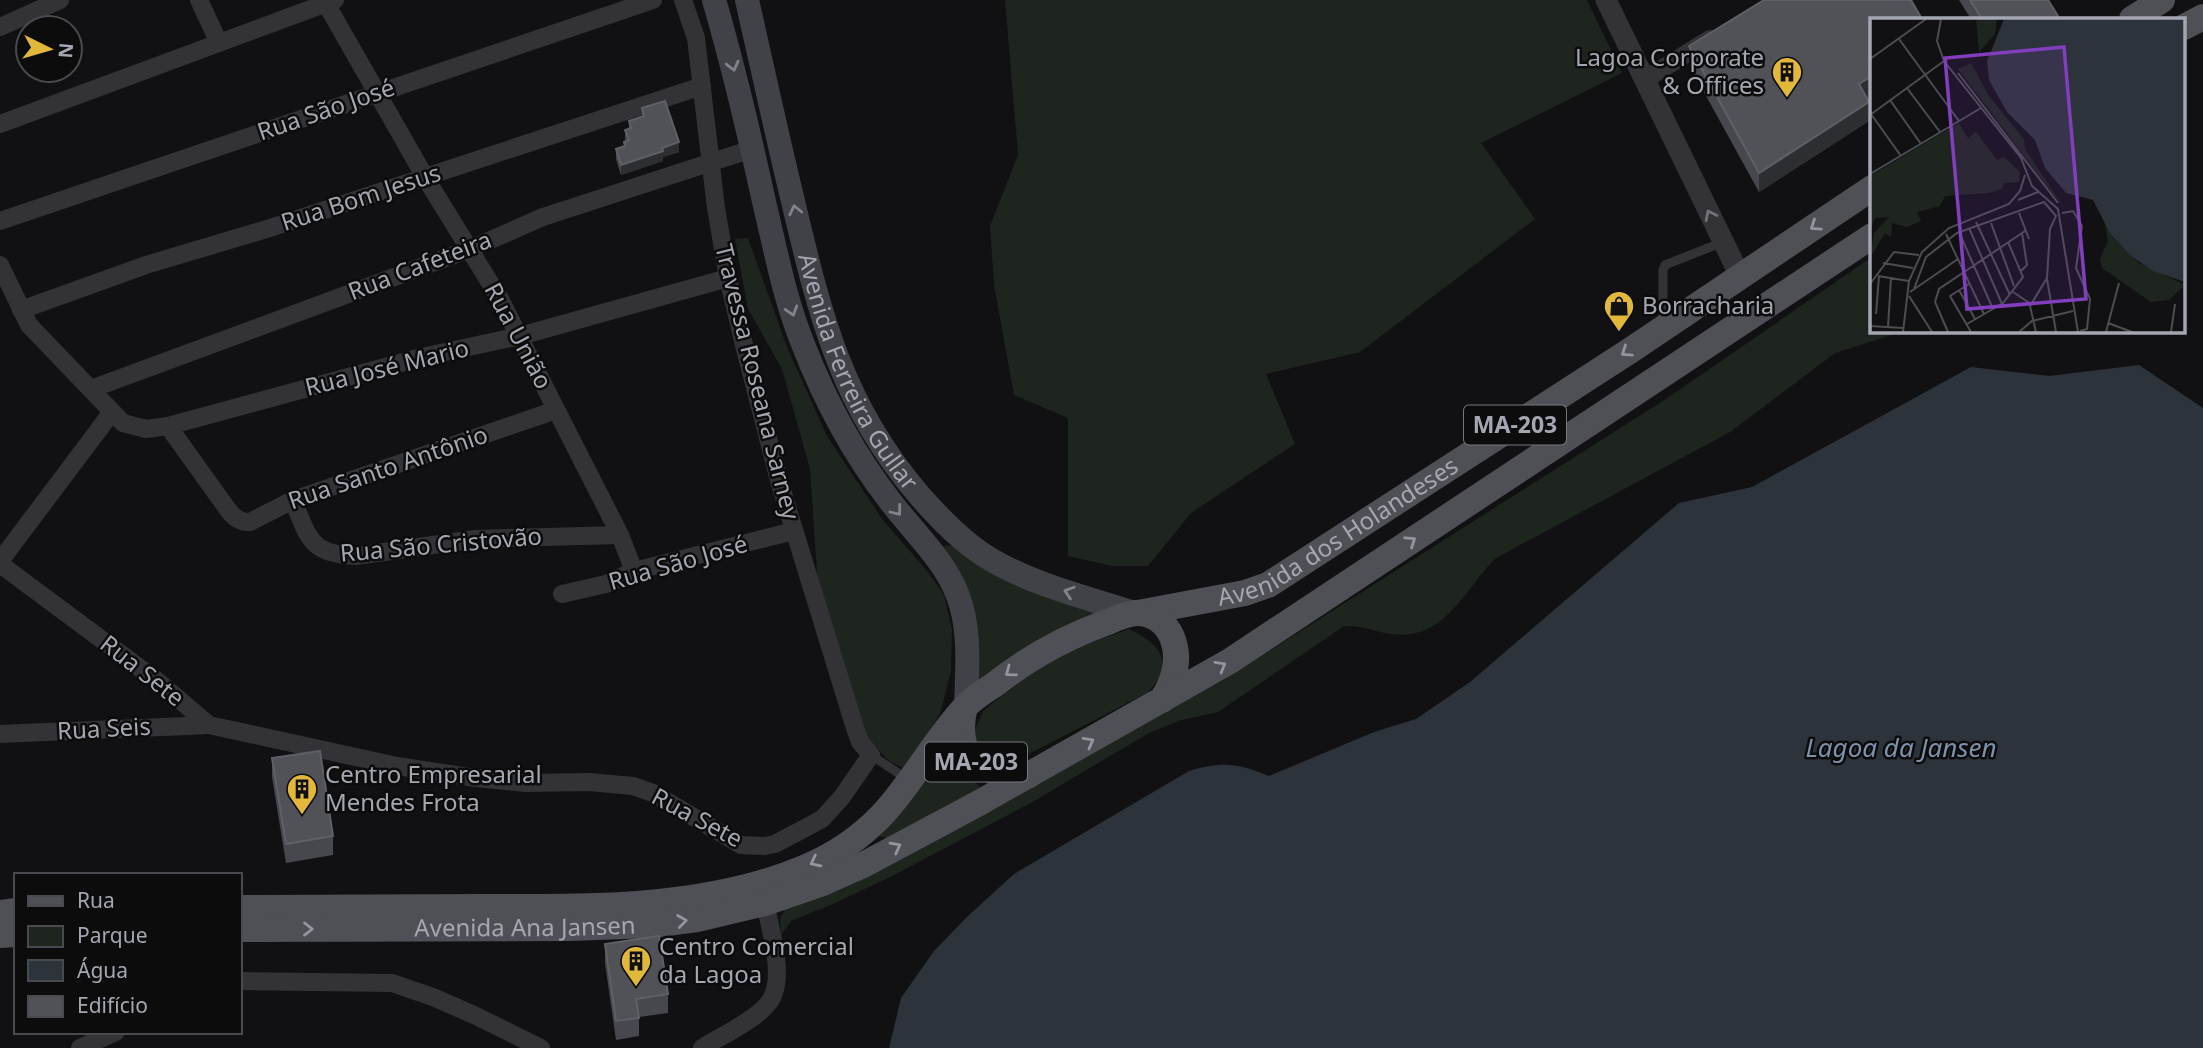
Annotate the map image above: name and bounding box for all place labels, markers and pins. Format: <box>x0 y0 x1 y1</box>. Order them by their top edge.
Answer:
place label: Lagoa Corporate & Offices <box>1575 40 1764 101</box>
building icon: Lagoa Corporate & Offices <box>1770 55 1804 99</box>
place label: Borracharia <box>1642 288 1774 321</box>
shop icon: Borracharia <box>1602 289 1636 333</box>
place label: Centro Empresarial Mendes Frota <box>325 757 542 818</box>
building icon: Centro Empresarial Mendes Frota <box>285 772 319 816</box>
place label: Centro Comercial da Lagoa <box>659 929 854 990</box>
building icon: Centro Comercial da Lagoa <box>619 944 653 988</box>

